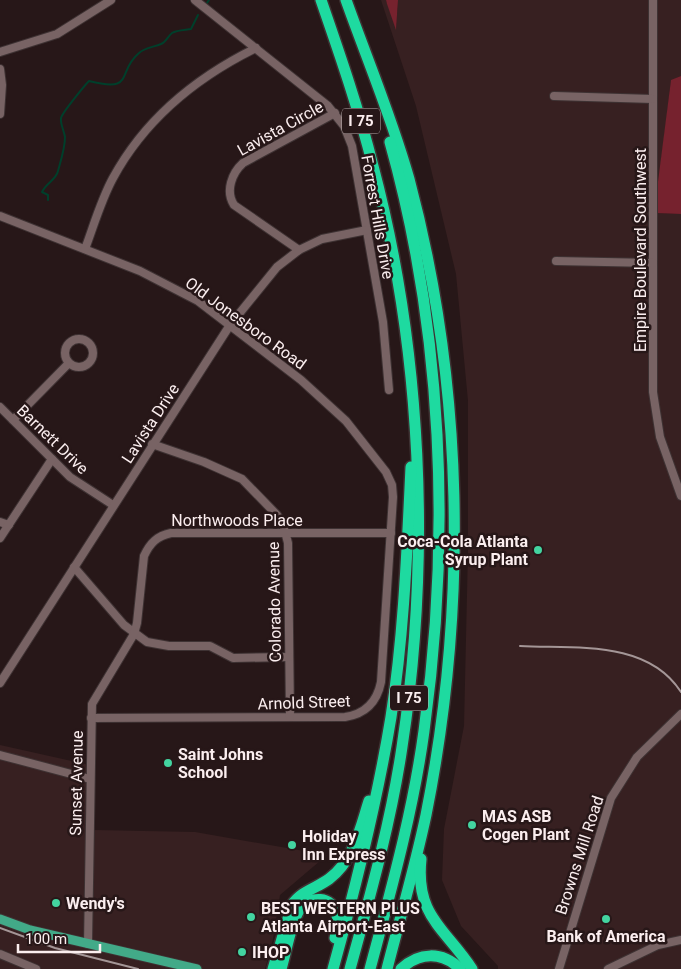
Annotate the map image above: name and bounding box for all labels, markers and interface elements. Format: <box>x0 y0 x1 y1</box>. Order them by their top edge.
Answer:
street label: Lavista Circle <box>234 97 327 160</box>
road number: I 75 <box>342 108 380 134</box>
street label: Empire Boulevard Southwest <box>631 148 650 352</box>
street label: Forrest Hills Drive <box>357 154 398 281</box>
street label: Old Jonesboro Road <box>182 273 310 374</box>
street label: Lavista Drive <box>118 380 183 467</box>
street label: Barnett Drive <box>13 401 92 478</box>
street label: Northwoods Place <box>171 511 303 530</box>
place label: Coca-Cola Atlanta Syrup Plant <box>397 532 529 569</box>
street label: Colorado Avenue <box>264 541 285 663</box>
marker: Coca-Cola Atlanta Syrup Plant <box>532 544 544 556</box>
road number: I 75 <box>390 686 428 710</box>
street label: Arnold Street <box>257 691 351 714</box>
street label: Sunset Avenue <box>66 730 87 836</box>
place label: Saint Johns School <box>178 745 263 782</box>
marker: Saint Johns School <box>162 757 174 769</box>
street label: Browns Mill Road <box>551 793 608 917</box>
place label: MAS ASB Cogen Plant <box>482 807 570 844</box>
marker: MAS ASB Cogen Plant <box>466 819 478 831</box>
place label: Holiday Inn Express <box>302 827 386 864</box>
marker: Holiday Inn Express <box>286 839 298 851</box>
place label: Wendy's <box>66 894 125 913</box>
marker: Wendy's <box>50 897 62 909</box>
place label: BEST WESTERN PLUS Atlanta Airport-East <box>261 899 420 936</box>
marker: BEST WESTERN PLUS Atlanta Airport-East <box>245 911 257 923</box>
marker: Bank of America <box>600 913 612 925</box>
scale bar <box>18 922 100 954</box>
place label: Bank of America <box>547 927 666 946</box>
text: 100 m <box>25 930 67 948</box>
place label: IHOP <box>252 943 289 962</box>
marker: IHOP <box>236 946 248 958</box>

